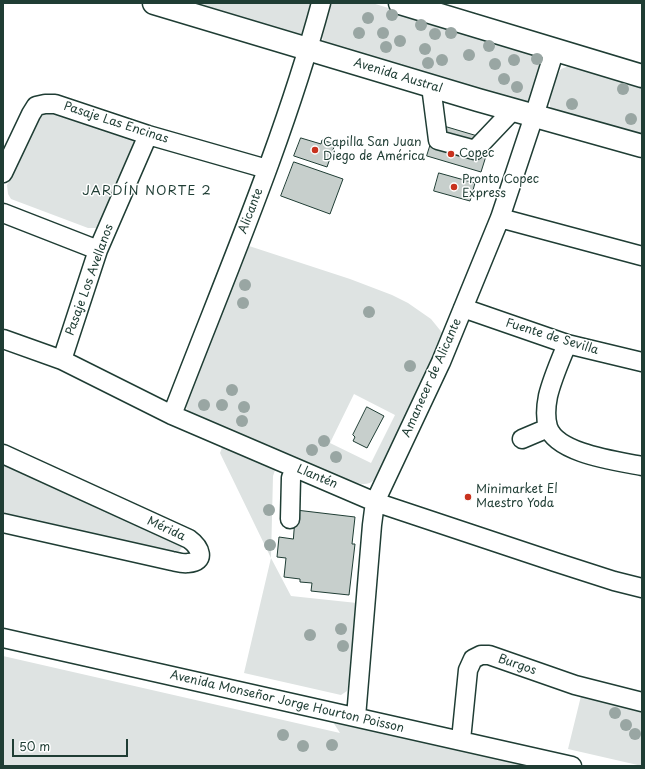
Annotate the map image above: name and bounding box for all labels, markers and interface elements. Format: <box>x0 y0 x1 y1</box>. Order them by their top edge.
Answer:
street label: Avenida Austral <box>352 56 444 96</box>
street label: Pasaje Las Encinas <box>62 99 170 147</box>
place label: Capilla San Juan Diego de América <box>323 136 425 164</box>
marker: Capilla San Juan Diego de América <box>310 145 320 155</box>
place label: Copec <box>459 147 494 161</box>
marker: Copec <box>446 149 456 159</box>
place label: Pronto Copec Express <box>462 173 539 201</box>
marker: Pronto Copec Express <box>449 182 459 192</box>
district label: JARDÍN NORTE 2 <box>83 183 211 199</box>
street label: Alicante <box>236 186 266 236</box>
street label: Pasaje Los Avellanos <box>63 222 117 338</box>
street label: Amanecer de Alicante <box>399 316 465 440</box>
street label: Fuente de Sevilla <box>504 316 600 358</box>
street label: Llantén <box>294 462 340 492</box>
place label: Minimarket El Maestro Yoda <box>476 483 558 511</box>
marker: Minimarket El Maestro Yoda <box>463 492 473 502</box>
street label: Mérida <box>145 514 187 544</box>
street label: Burgos <box>496 652 538 678</box>
street label: Avenida Monseñor Jorge Hourton Poisson <box>169 668 405 736</box>
scale bar <box>14 731 130 757</box>
text: 50 m <box>19 737 50 755</box>

